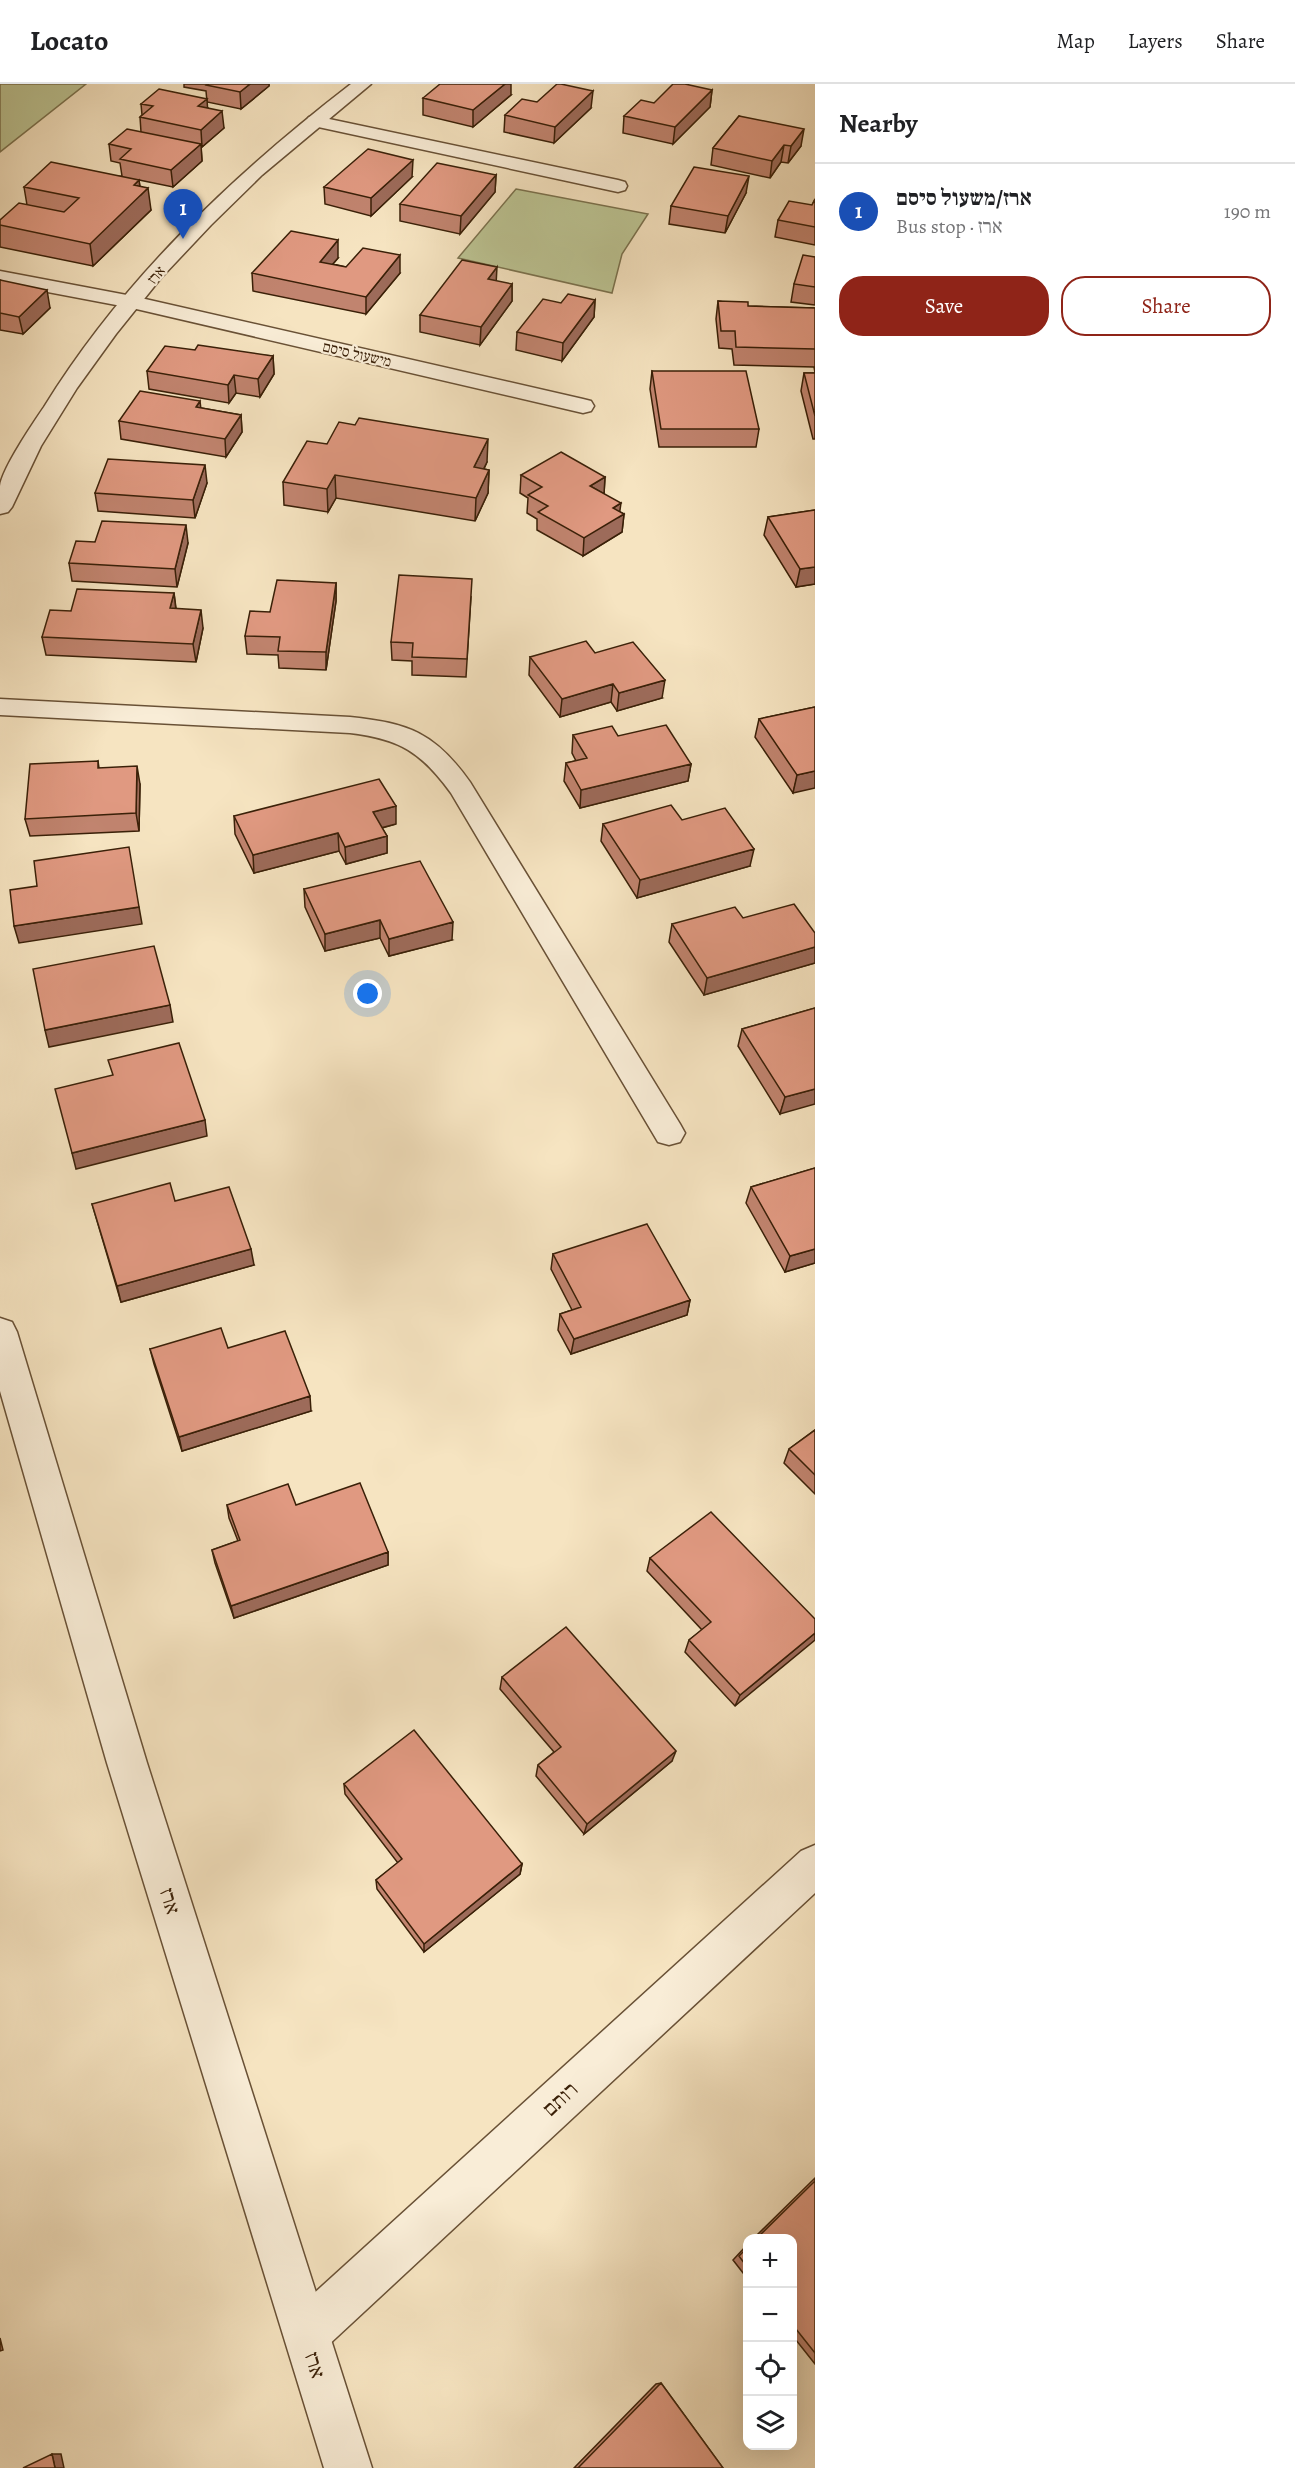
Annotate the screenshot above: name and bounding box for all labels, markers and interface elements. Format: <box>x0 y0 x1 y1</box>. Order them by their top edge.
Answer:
text: Locato <box>30 22 108 60</box>
text: Map <box>1056 27 1095 55</box>
text: Layers <box>1128 27 1183 55</box>
text: Share <box>1216 27 1265 55</box>
text: Nearby <box>839 106 918 141</box>
text: ארז/משעול סיסם <box>896 183 1032 213</box>
pin: 1 <box>164 190 202 239</box>
text: 1 <box>855 198 862 225</box>
text: 190 m <box>1224 198 1271 225</box>
text: Bus stop · ארז <box>896 213 1003 240</box>
street label: ארז <box>142 261 170 289</box>
button: Save <box>839 276 1049 336</box>
button: Share <box>1061 276 1271 336</box>
street label: מישעול סיסם <box>321 336 393 372</box>
your location <box>353 979 382 1008</box>
street label: ארז <box>153 1884 187 1918</box>
street label: רותם <box>536 2076 584 2122</box>
map controls <box>743 2234 797 2450</box>
button: + <box>743 2234 797 2288</box>
button: − <box>743 2288 797 2342</box>
button: locate <box>743 2342 797 2396</box>
street label: ארז <box>298 2348 332 2382</box>
button: layers <box>743 2396 797 2450</box>

